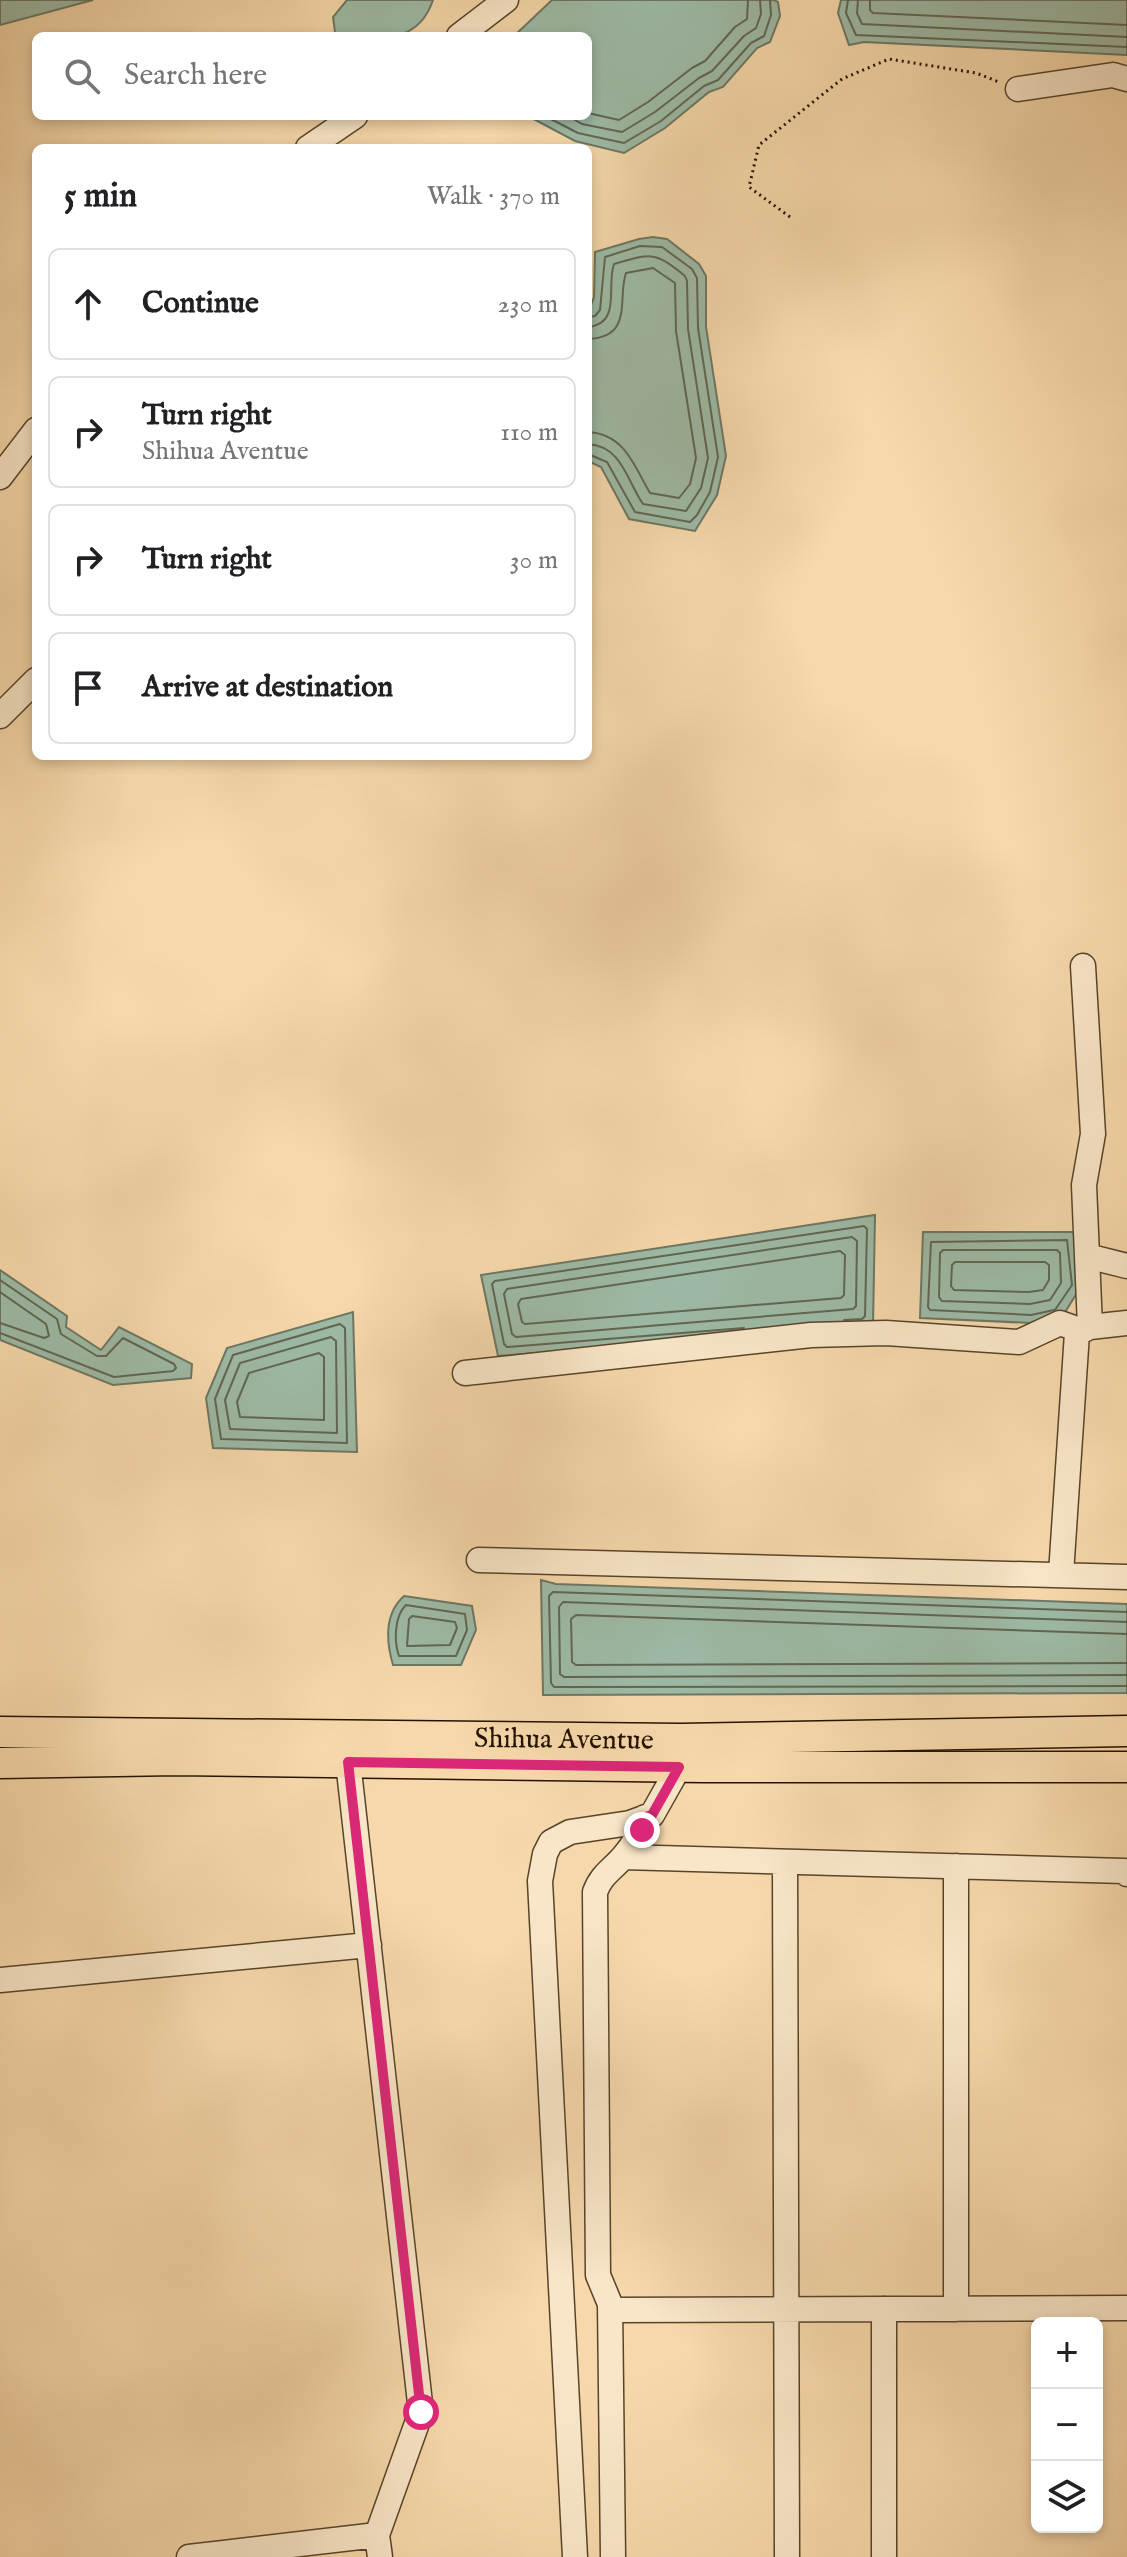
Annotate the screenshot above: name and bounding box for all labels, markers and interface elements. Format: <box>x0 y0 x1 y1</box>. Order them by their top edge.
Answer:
search box <box>32 32 592 120</box>
icon: search <box>60 54 104 98</box>
text: Search here <box>124 57 267 95</box>
text: 5 min <box>64 175 137 218</box>
text: Walk · 370 m <box>427 180 560 213</box>
icon: ahead <box>66 282 110 326</box>
text: Continue <box>142 285 259 323</box>
text: 230 m <box>498 288 558 321</box>
text: Turn right <box>142 397 272 435</box>
icon: right <box>66 410 110 454</box>
text: 110 m <box>500 416 558 449</box>
text: Shihua Aventue <box>142 435 309 468</box>
icon: right <box>66 538 110 582</box>
text: Turn right <box>142 541 272 579</box>
text: 30 m <box>510 544 558 577</box>
icon: arrive <box>66 666 110 710</box>
text: Arrive at destination <box>142 669 393 707</box>
street label: Shihua Aventue <box>474 1722 654 1759</box>
route end <box>624 1812 660 1848</box>
map controls <box>1031 2317 1103 2533</box>
button: + <box>1031 2317 1103 2389</box>
button: − <box>1031 2389 1103 2461</box>
route start <box>403 2394 439 2430</box>
button: layers <box>1031 2461 1103 2533</box>

